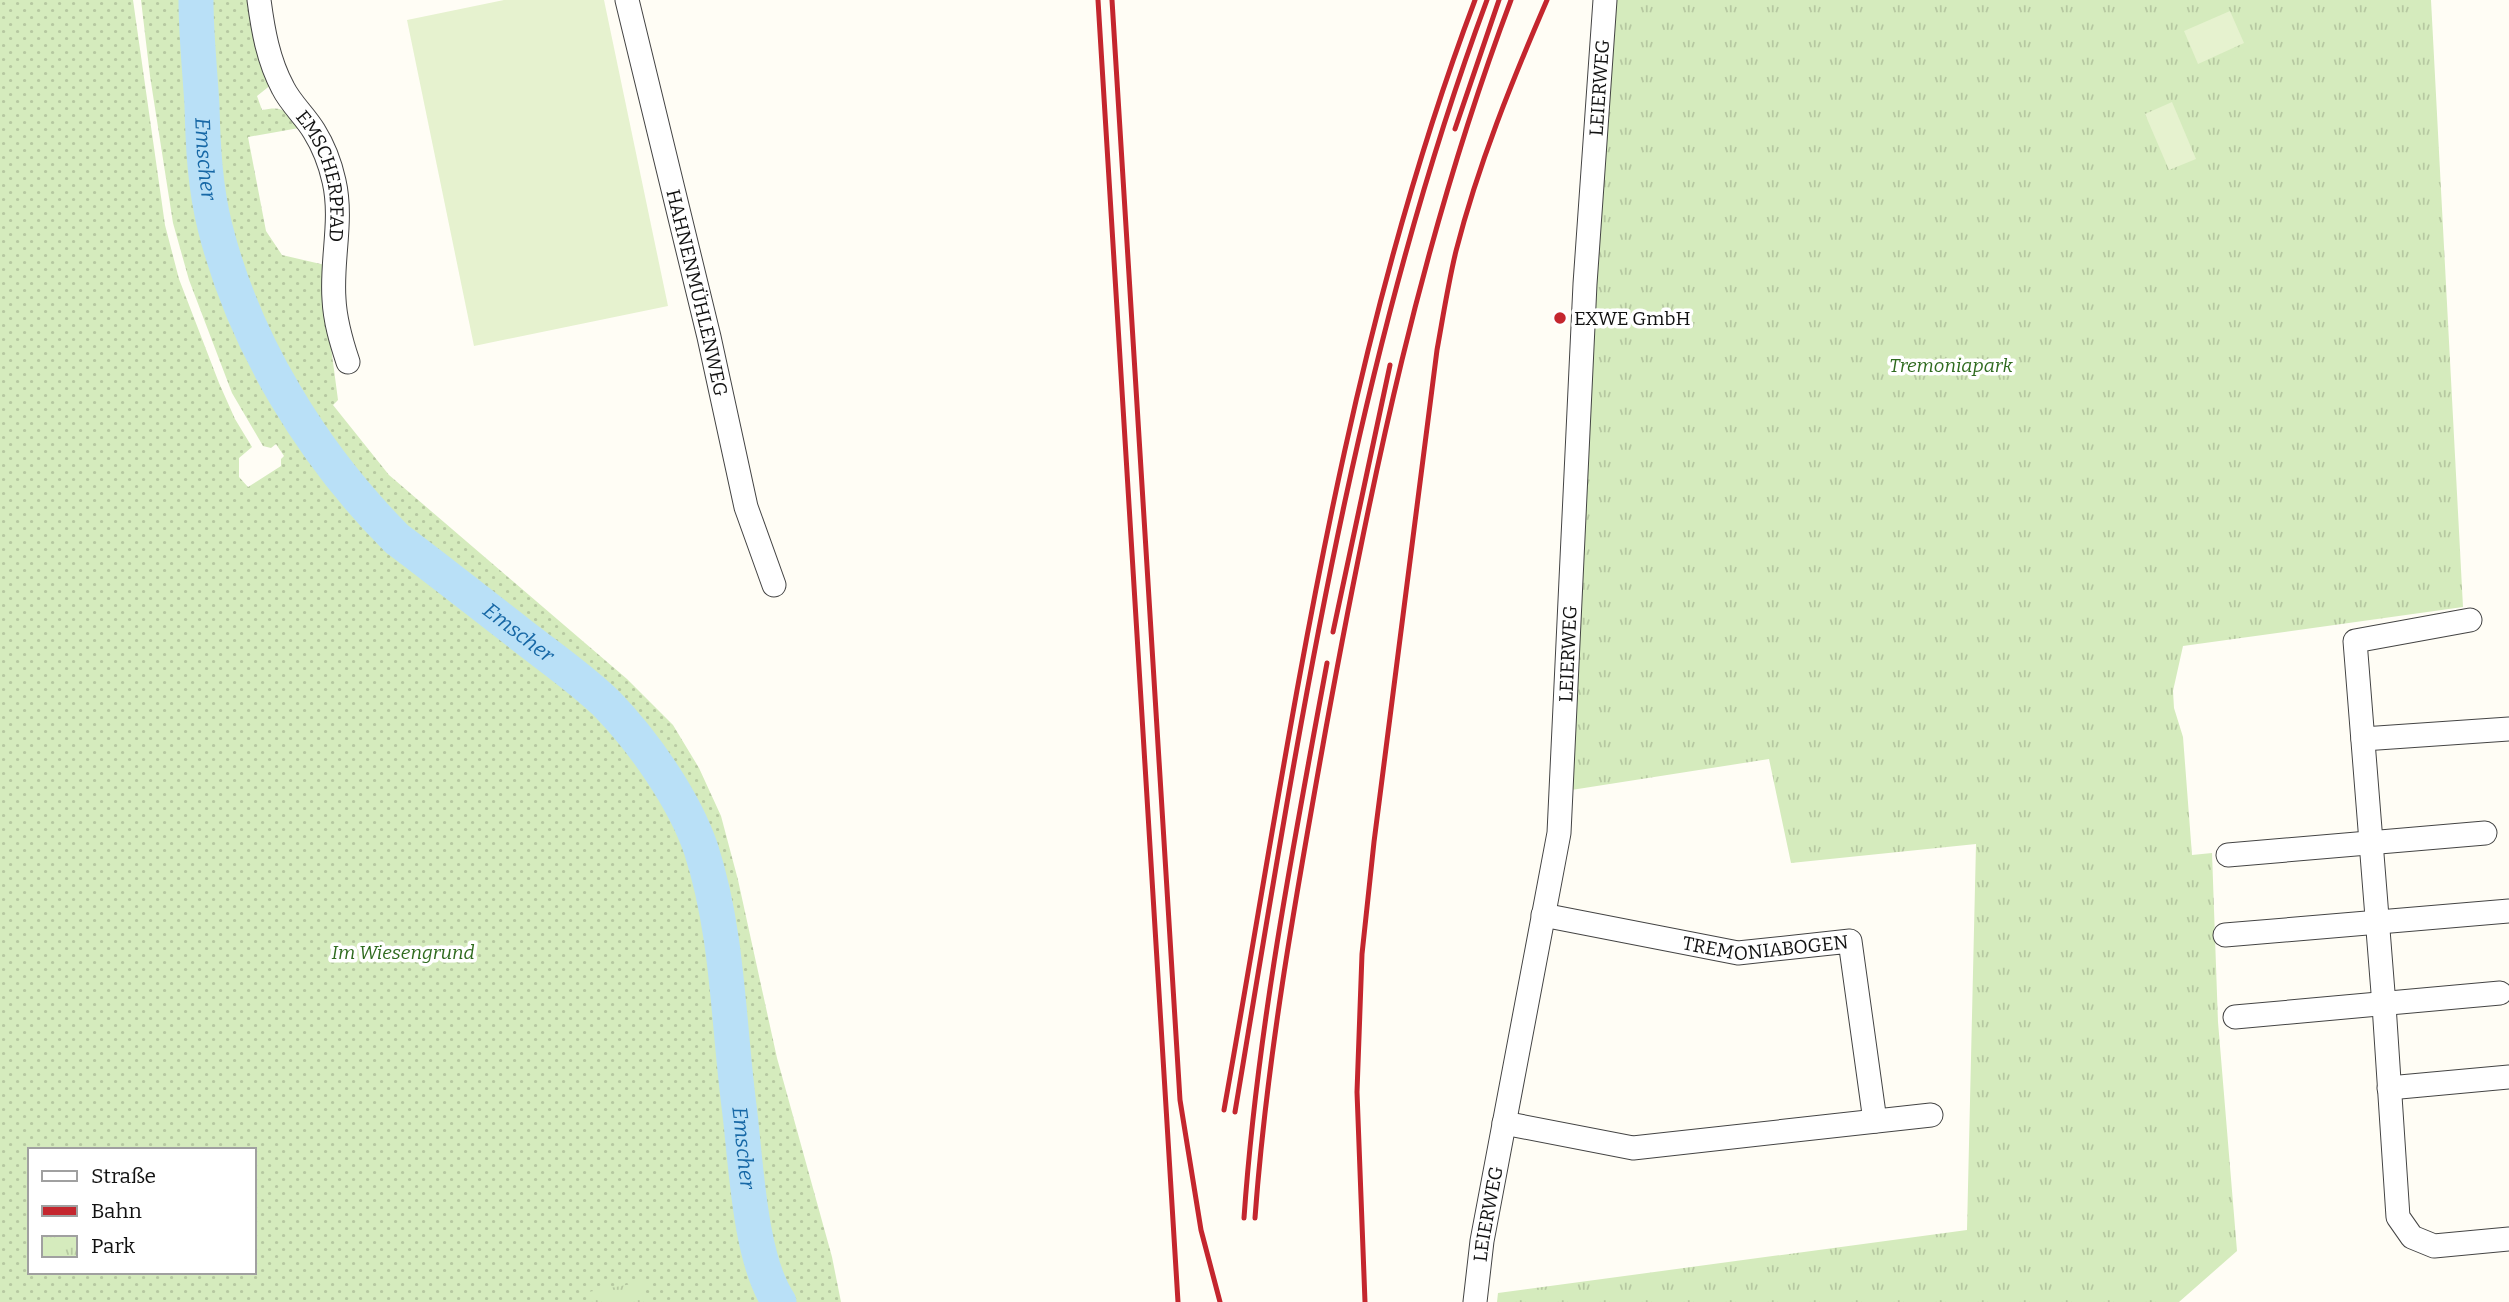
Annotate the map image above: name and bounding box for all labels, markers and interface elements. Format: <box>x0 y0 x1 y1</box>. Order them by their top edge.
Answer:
street label: LEIERWEG <box>1584 39 1614 137</box>
street label: EMSCHERPFAD <box>291 105 349 243</box>
water label: Emscher <box>189 117 222 203</box>
street label: HAHNENMÜHLENWEG <box>662 187 733 398</box>
place label: EXWE GmbH <box>1574 307 1691 330</box>
marker: EXWE GmbH <box>1552 310 1568 326</box>
park label: Tremoniapark <box>1889 354 2013 377</box>
water label: Emscher <box>478 597 560 669</box>
street label: LEIERWEG <box>1554 605 1581 703</box>
street label: TREMONIABOGEN <box>1681 930 1850 965</box>
park label: Im Wiesengrund <box>331 941 475 964</box>
water label: Emscher <box>726 1105 761 1192</box>
legend <box>28 1148 256 1274</box>
text: Straße <box>91 1163 156 1189</box>
street label: LEIERWEG <box>1468 1164 1507 1263</box>
text: Bahn <box>91 1198 142 1224</box>
text: Park <box>91 1233 135 1259</box>

